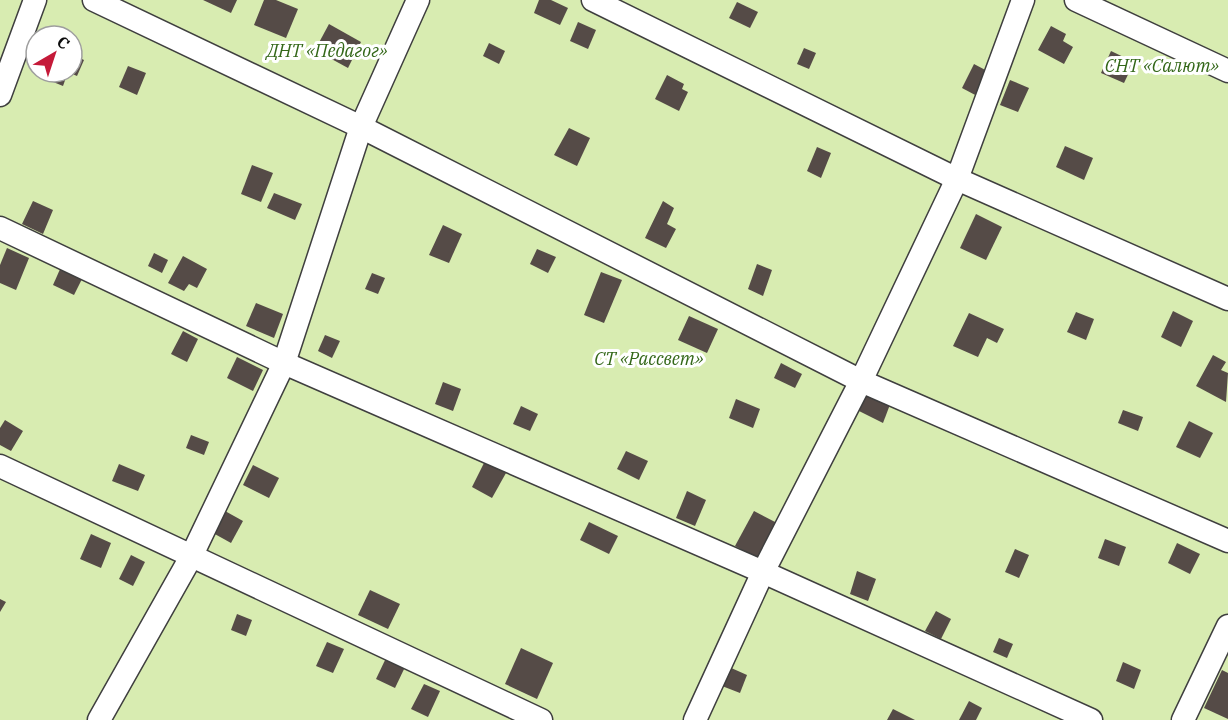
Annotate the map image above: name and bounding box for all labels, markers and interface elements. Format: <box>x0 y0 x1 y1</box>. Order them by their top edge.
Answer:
north arrow <box>24 24 84 84</box>
text: С <box>53 31 74 53</box>
park label: ДНТ «Педагог» <box>264 39 388 62</box>
park label: СНТ «Салют» <box>1105 54 1219 77</box>
park label: СТ «Рассвет» <box>594 347 704 370</box>

